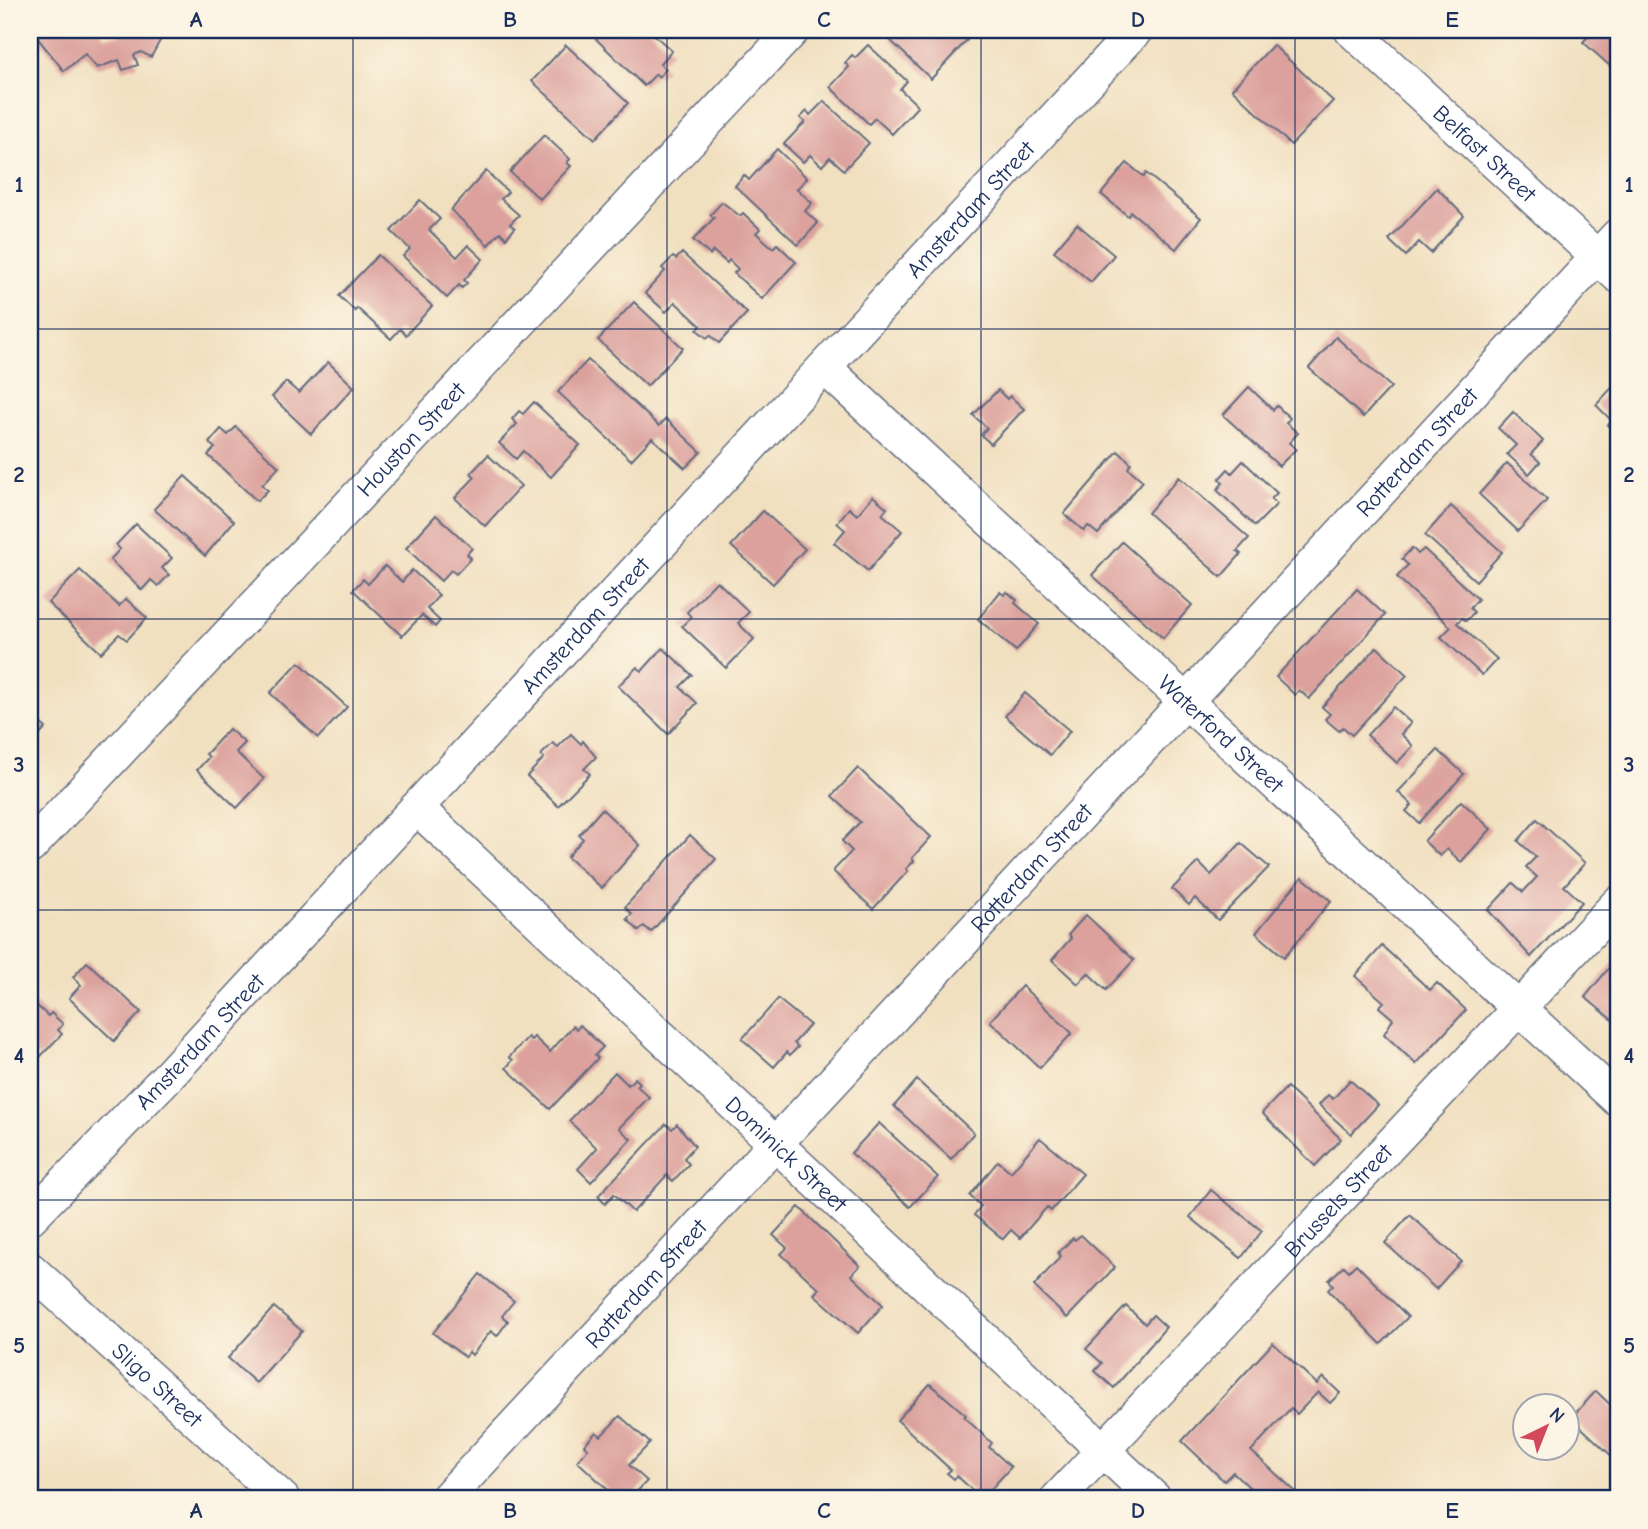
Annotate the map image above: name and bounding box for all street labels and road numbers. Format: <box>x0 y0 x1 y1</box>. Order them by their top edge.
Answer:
street label: Belfast Street <box>1428 99 1543 208</box>
street label: Amsterdam Street <box>900 134 1041 283</box>
street label: Houston Street <box>351 375 472 502</box>
street label: Rotterdam Street <box>1350 381 1484 522</box>
street label: Amsterdam Street <box>515 551 656 699</box>
street label: Waterford Street <box>1153 669 1290 799</box>
street label: Rotterdam Street <box>965 796 1099 938</box>
street label: Amsterdam Street <box>130 967 271 1115</box>
street label: Dominick Street <box>720 1091 854 1218</box>
street label: Brussels Street <box>1278 1137 1399 1263</box>
street label: Rotterdam Street <box>579 1212 713 1354</box>
street label: Sligo Street <box>107 1337 209 1434</box>

